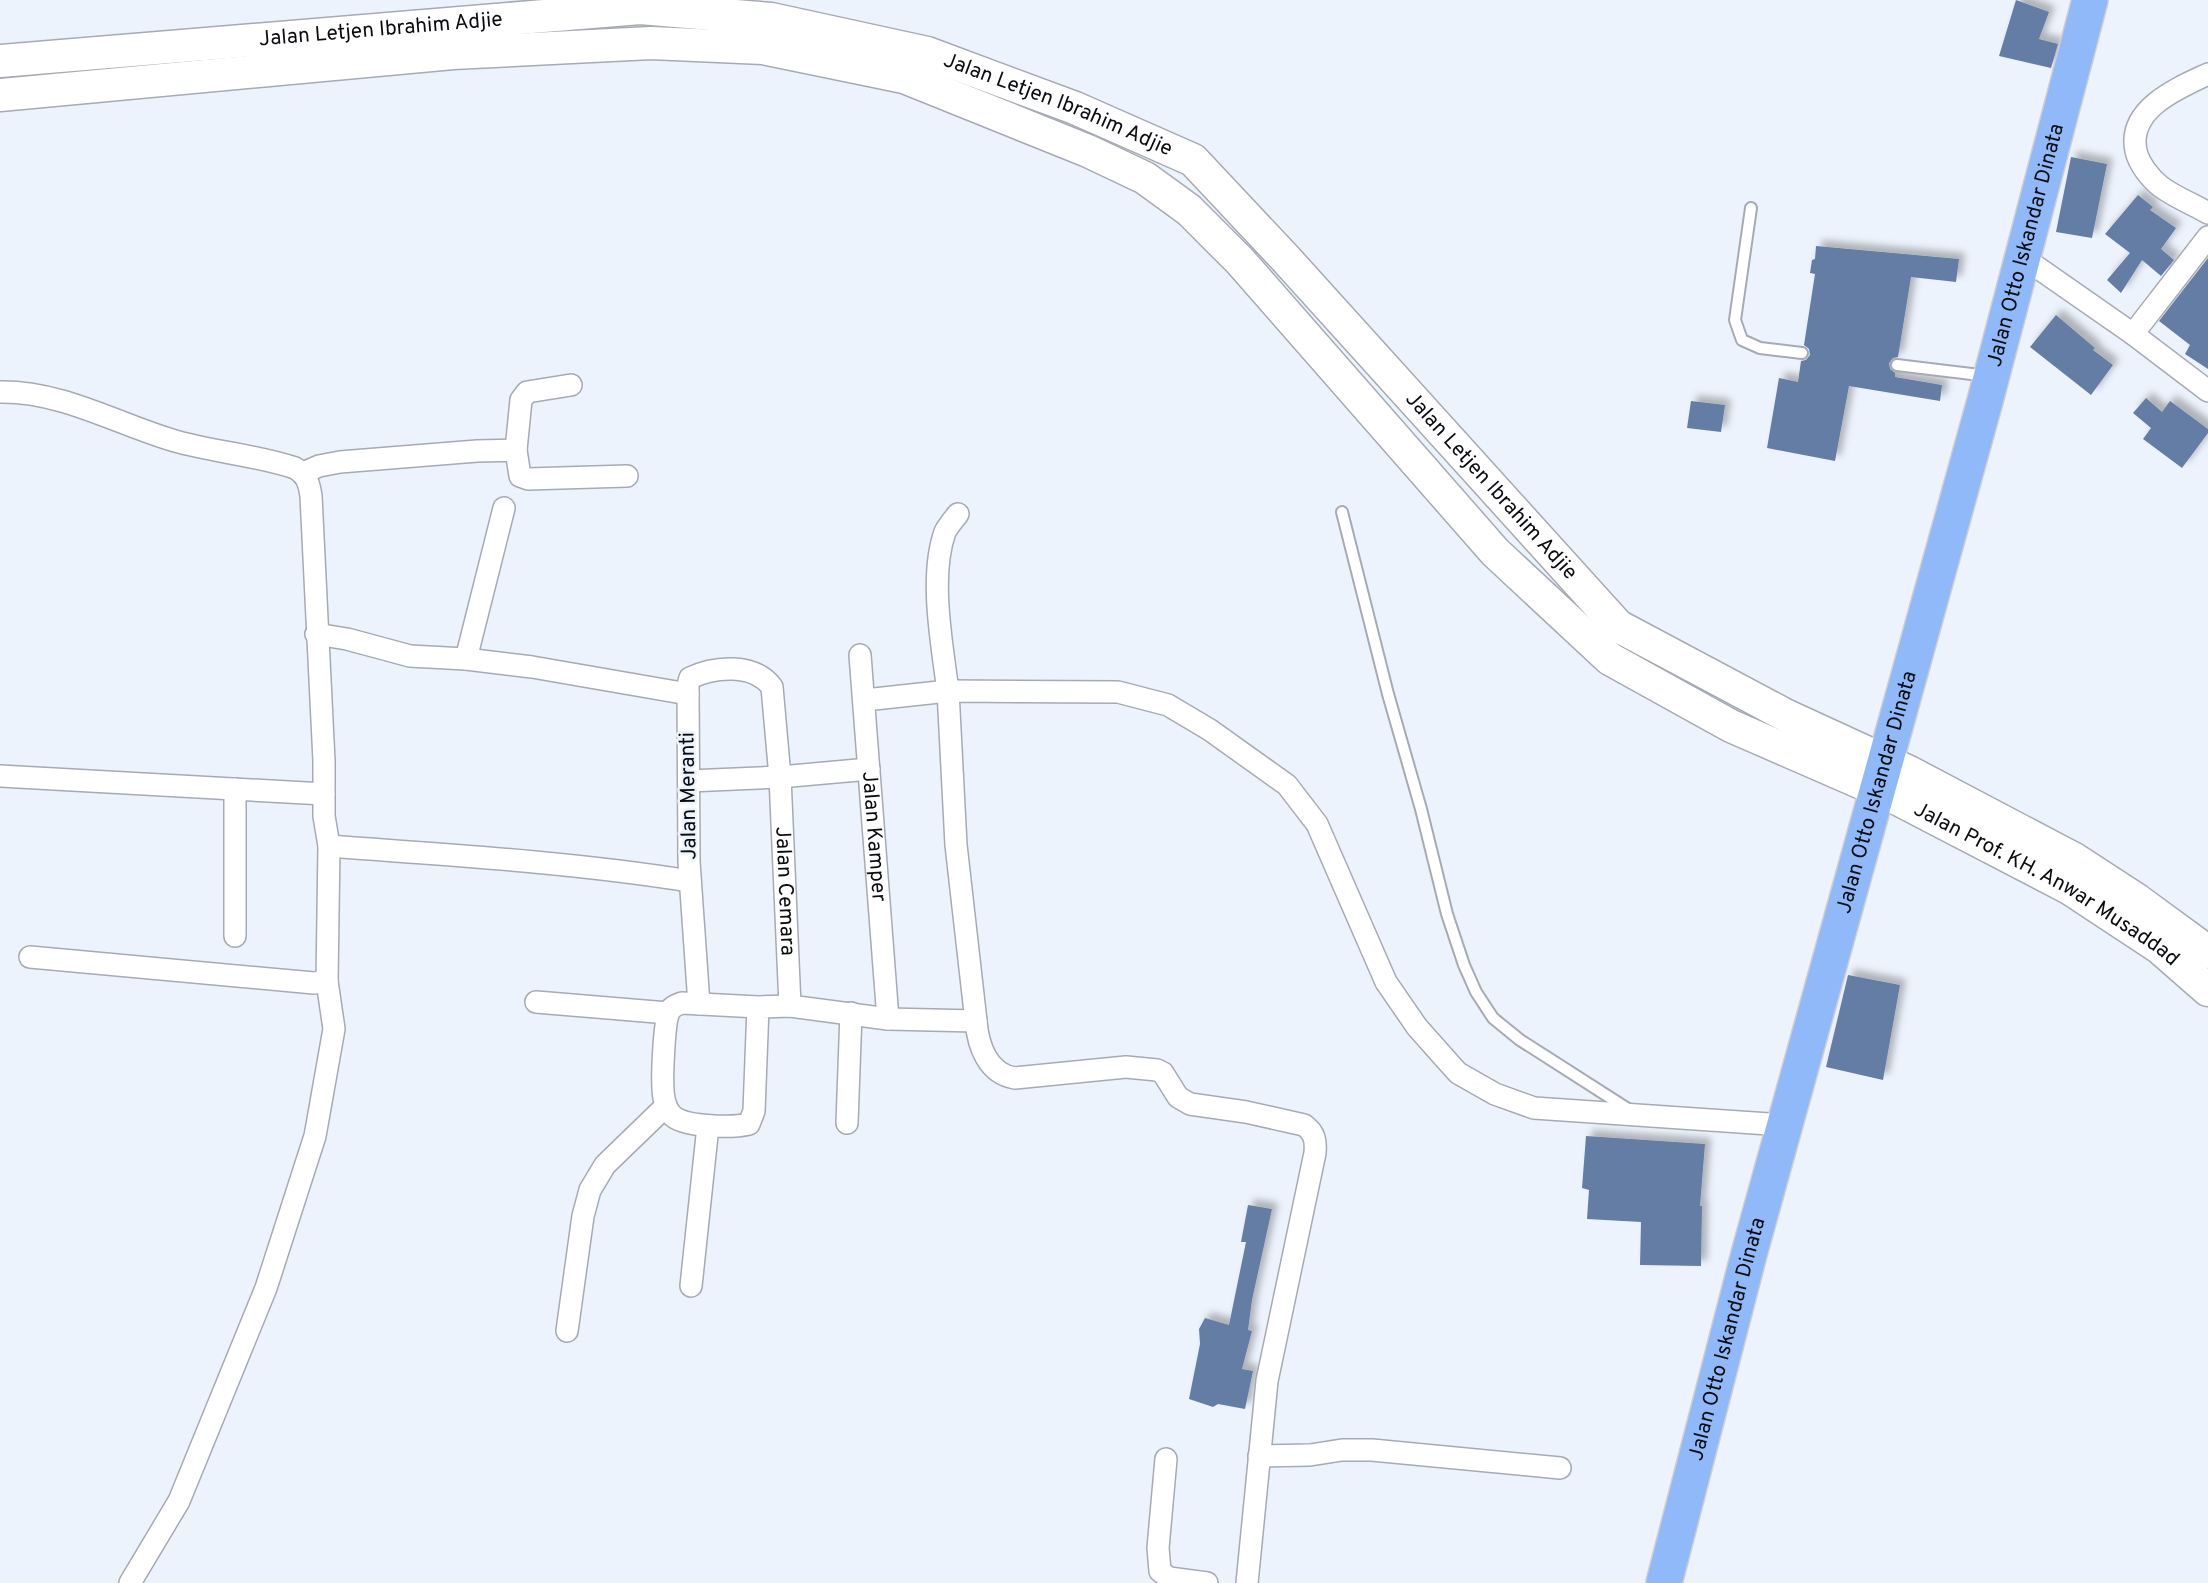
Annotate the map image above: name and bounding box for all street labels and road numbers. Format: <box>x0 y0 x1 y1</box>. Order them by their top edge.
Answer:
street label: Jalan Letjen Ibrahim Adjie <box>258 6 504 53</box>
street label: Jalan Letjen Ibrahim Adjie <box>940 47 1177 163</box>
street label: Jalan Otto Iskandar Dinata <box>1981 121 2071 370</box>
street label: Jalan Letjen Ibrahim Adjie <box>1399 386 1583 586</box>
street label: Jalan Otto Iskandar Dinata <box>1830 668 1923 916</box>
street label: Jalan Meranti <box>674 732 704 860</box>
street label: Jalan Kamper <box>855 770 892 903</box>
street label: Jalan Prof. KH. Anwar Musaddad <box>1909 796 2185 972</box>
street label: Jalan Cemara <box>769 826 801 956</box>
street label: Jalan Otto Iskandar Dinata <box>1683 1214 1772 1464</box>

